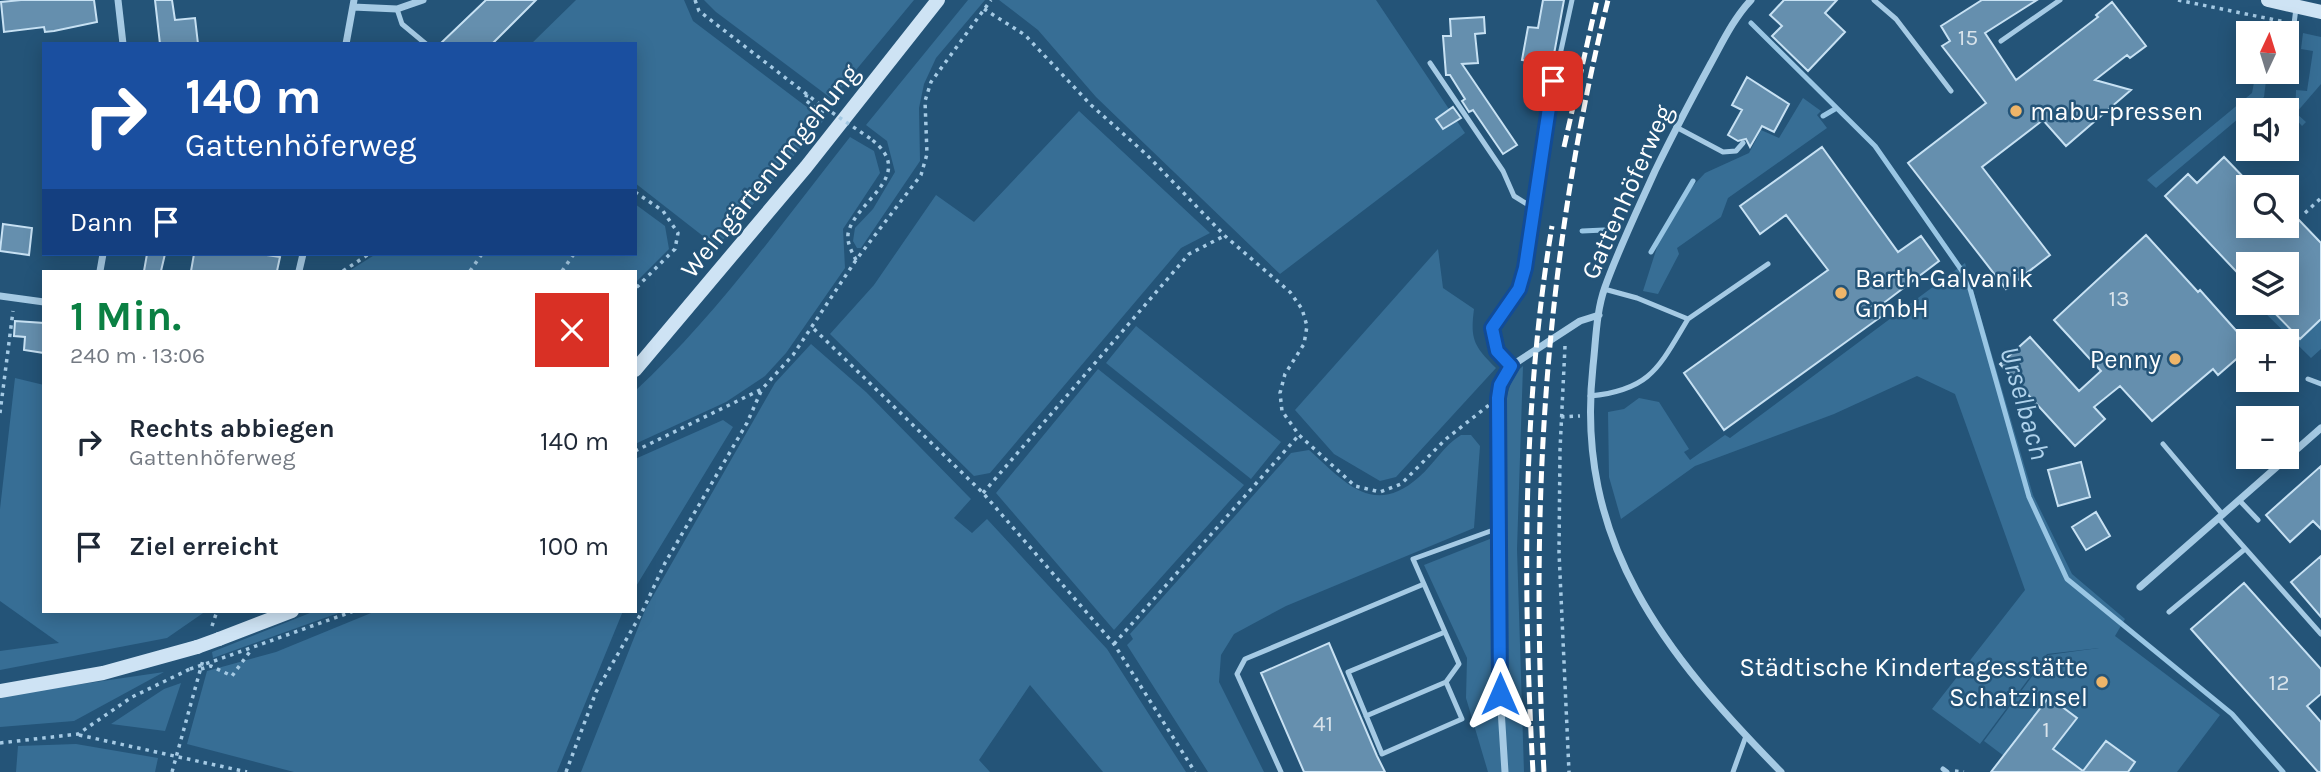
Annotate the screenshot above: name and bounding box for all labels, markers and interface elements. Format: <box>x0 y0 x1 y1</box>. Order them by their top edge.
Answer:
north arrow <box>2236 21 2300 84</box>
map controls <box>2236 21 2299 469</box>
house number: 15 <box>1958 24 1978 51</box>
pin <box>1523 51 1583 111</box>
street label: Weingärtenumgehung <box>674 58 866 284</box>
icon: arrive <box>1534 62 1572 100</box>
text: 140 m <box>185 68 322 125</box>
icon: right <box>70 70 161 161</box>
place label: mabu-pressen <box>2030 96 2203 127</box>
button: sound <box>2236 98 2299 161</box>
street label: Gattenhöferweg <box>1575 99 1680 284</box>
marker: mabu-pressen <box>2008 103 2024 119</box>
text: Gattenhöferweg <box>185 127 416 164</box>
button: search <box>2236 175 2299 238</box>
icon: arrive <box>147 203 185 241</box>
text: Dann <box>70 207 133 238</box>
button: layers <box>2236 252 2299 315</box>
place label: Barth-Galvanik GmbH <box>1855 263 2033 324</box>
marker: Barth-Galvanik GmbH <box>1833 285 1849 301</box>
house number: 13 <box>2108 285 2130 312</box>
text: 1 Min. <box>70 291 181 341</box>
button: close <box>535 293 609 367</box>
button: + <box>2236 329 2299 392</box>
text: 240 m · 13:06 <box>70 342 205 369</box>
water label: Urselbach <box>1993 343 2057 463</box>
place label: Penny <box>2090 344 2161 375</box>
marker: Penny <box>2167 351 2183 367</box>
button: − <box>2236 406 2299 469</box>
text: Rechts abbiegen <box>129 413 335 444</box>
icon: right <box>70 423 108 461</box>
text: 140 m <box>540 426 609 457</box>
text: Gattenhöferweg <box>129 444 295 471</box>
icon: arrive <box>70 528 108 566</box>
text: Ziel erreicht <box>129 531 279 562</box>
text: 100 m <box>539 531 609 562</box>
place label: Städtische Kindertagesstätte Schatzinsel <box>1739 652 2088 713</box>
position arrow <box>1463 657 1537 731</box>
house number: 12 <box>2269 669 2289 696</box>
marker: Städtische Kindertagesstätte Schatzinsel <box>2094 674 2110 690</box>
house number: 41 <box>1313 710 1333 737</box>
house number: 1 <box>2042 716 2050 743</box>

